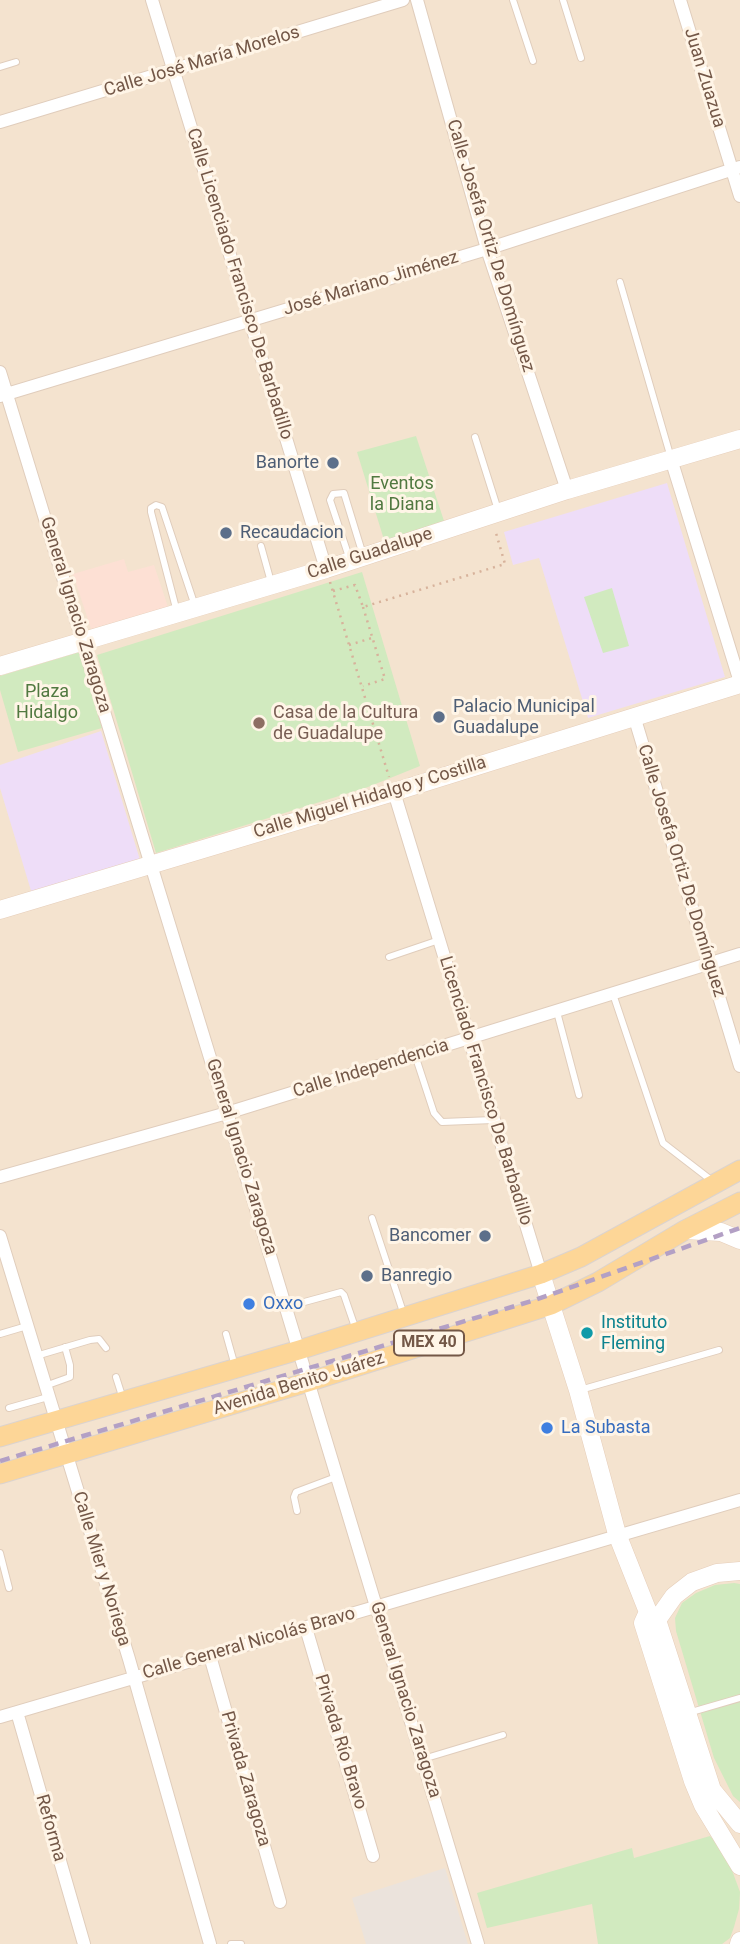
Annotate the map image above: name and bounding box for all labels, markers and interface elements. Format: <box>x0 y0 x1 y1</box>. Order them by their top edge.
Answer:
street label: Calle José María Morelos <box>102 22 302 102</box>
street label: Juan Zuazua <box>679 26 729 130</box>
street label: Calle Josefa Ortiz De Domínguez <box>441 117 539 375</box>
street label: Calle Licenciado Francisco De Barbadillo <box>181 126 297 442</box>
street label: José Mariano Jiménez <box>281 247 461 321</box>
place label: Banorte <box>256 452 319 474</box>
marker: Banorte <box>325 455 341 471</box>
park label: Eventos la Diana <box>370 473 434 516</box>
street label: General Ignacio Zaragoza <box>35 514 115 716</box>
place label: Recaudacion <box>240 522 344 544</box>
street label: Calle Guadalupe <box>305 524 435 584</box>
marker: Recaudacion <box>218 525 234 541</box>
park label: Plaza Hidalgo <box>16 681 78 724</box>
place label: Palacio Municipal Guadalupe <box>453 696 595 738</box>
place label: Casa de la Cultura de Guadalupe <box>273 702 418 744</box>
marker: Palacio Municipal Guadalupe <box>431 709 447 725</box>
marker: Casa de la Cultura de Guadalupe <box>251 715 267 731</box>
street label: Calle Josefa Ortiz De Domínguez <box>632 742 730 1000</box>
street label: Calle Miguel Hidalgo y Costilla <box>251 752 489 844</box>
street label: Licenciado Francisco De Barbadillo <box>434 954 536 1228</box>
street label: Calle Independencia <box>291 1035 451 1103</box>
street label: General Ignacio Zaragoza <box>201 1056 281 1258</box>
place label: Bancomer <box>389 1225 471 1247</box>
marker: Bancomer <box>477 1228 493 1244</box>
place label: Banregio <box>381 1265 452 1287</box>
marker: Banregio <box>359 1268 375 1284</box>
place label: Oxxo <box>263 1293 303 1315</box>
marker: Oxxo <box>241 1296 257 1312</box>
place label: Instituto Fleming <box>601 1312 667 1354</box>
marker: Instituto Fleming <box>579 1325 595 1341</box>
road number: MEX 40 <box>394 1330 464 1356</box>
street label: Avenida Benito Juárez <box>211 1348 387 1420</box>
place label: La Subasta <box>561 1417 650 1439</box>
marker: La Subasta <box>539 1420 555 1436</box>
street label: Calle Mier y Noriega <box>67 1489 135 1649</box>
street label: General Ignacio Zaragoza <box>365 1599 445 1801</box>
street label: Calle General Nicolás Bravo <box>140 1603 358 1685</box>
street label: Privada Río Bravo <box>309 1672 371 1812</box>
street label: Privada Zaragoza <box>215 1709 275 1849</box>
street label: Reforma <box>30 1792 70 1864</box>

